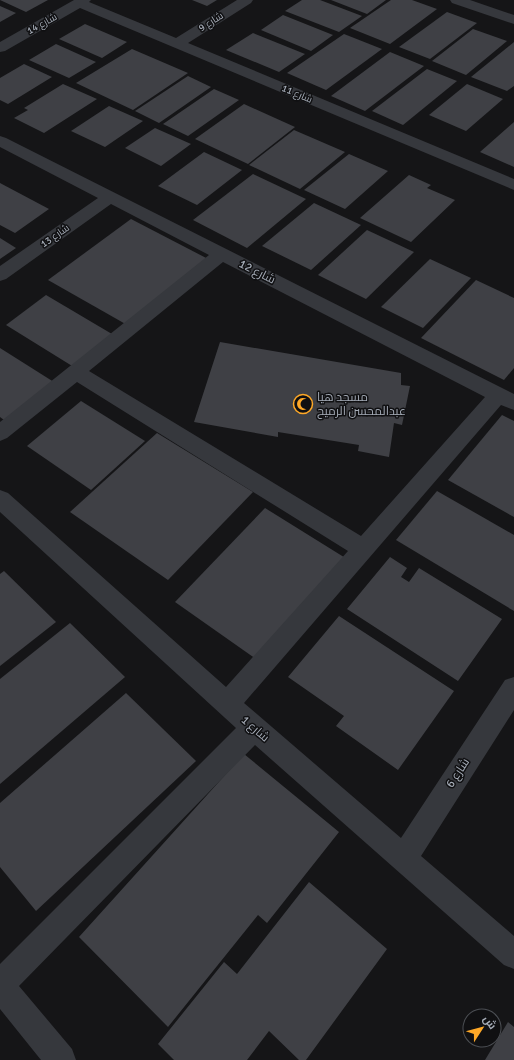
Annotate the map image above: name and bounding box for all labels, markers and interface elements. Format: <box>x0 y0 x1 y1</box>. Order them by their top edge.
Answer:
street label: شارع 9 <box>196 10 226 34</box>
street label: شارع 14 <box>25 11 59 37</box>
street label: شارع 11 <box>280 82 314 106</box>
street label: شارع 13 <box>38 222 72 250</box>
street label: شارع 12 <box>236 256 278 288</box>
place label: مسجد هيا عبدالمحسن الرميح <box>317 390 406 419</box>
mosque icon: مسجد هيا عبدالمحسن الرميح <box>292 393 314 415</box>
street label: شارع 1 <box>238 713 272 745</box>
street label: شارع 6 <box>443 755 473 791</box>
north arrow <box>462 1008 502 1048</box>
text: ش <box>480 1013 499 1032</box>

